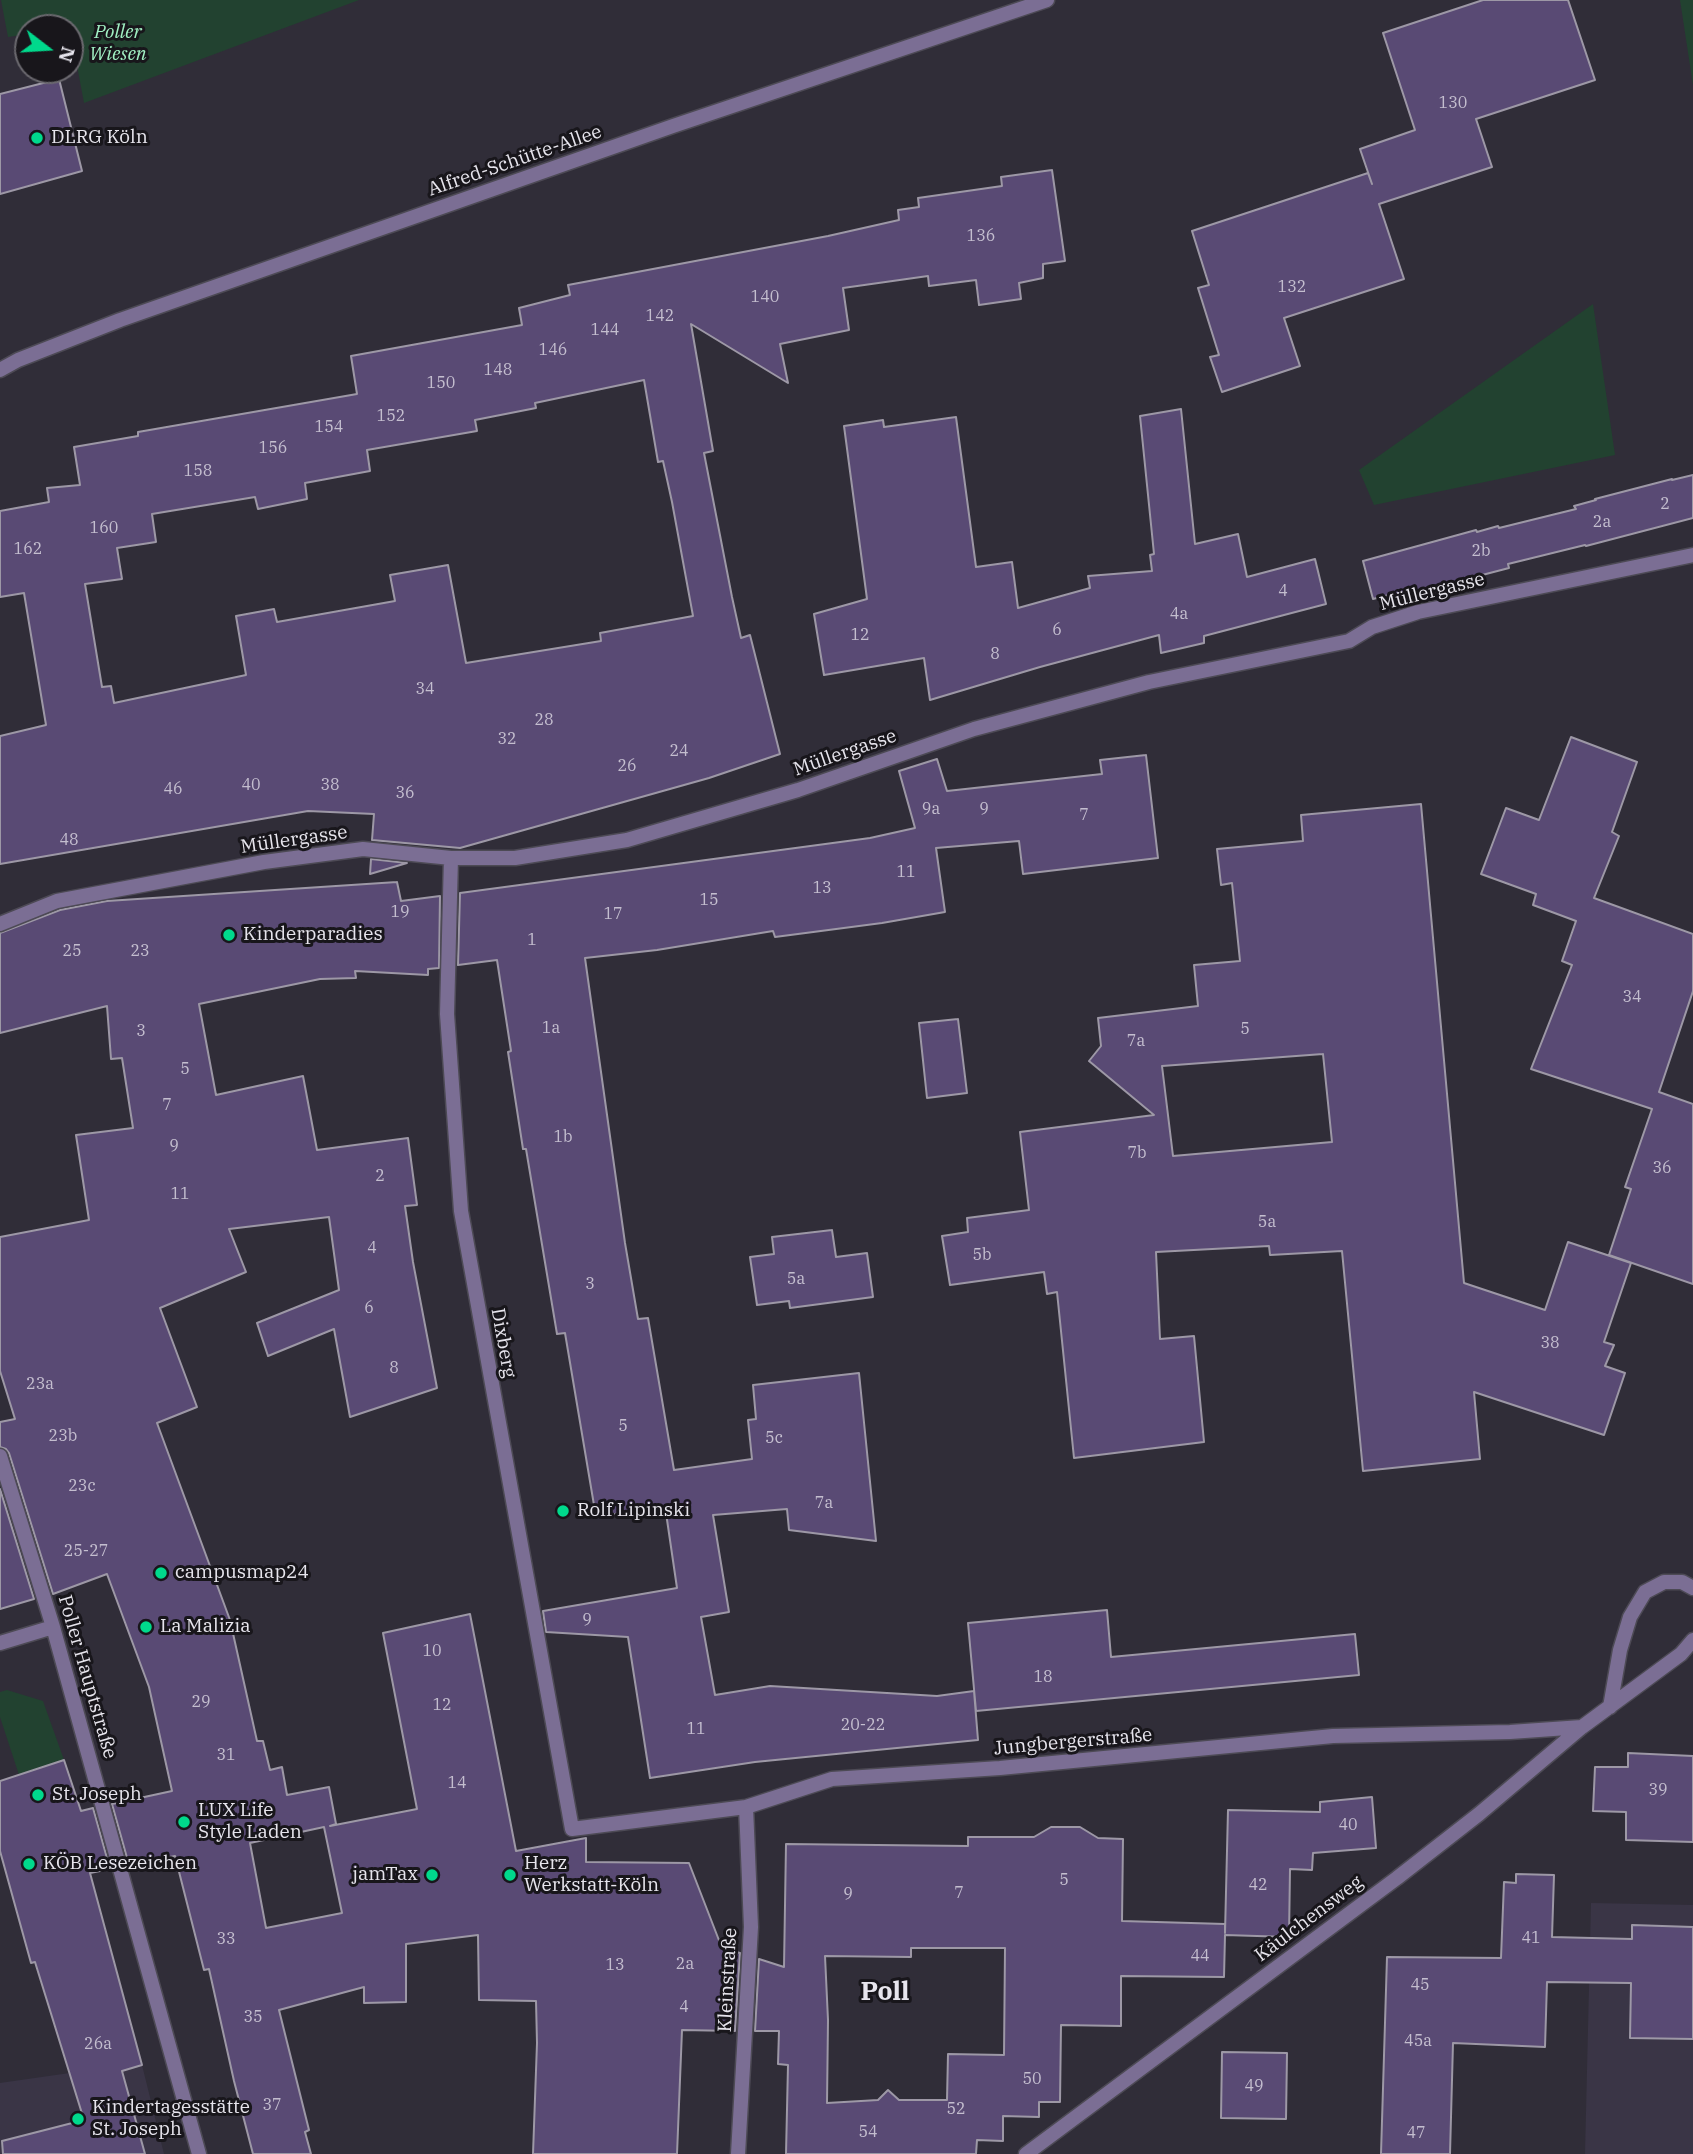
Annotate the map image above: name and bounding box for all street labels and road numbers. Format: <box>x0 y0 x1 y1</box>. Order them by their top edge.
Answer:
street label: Alfred-Schütte-Allee <box>425 121 605 201</box>
street label: Müllergasse <box>1377 568 1487 616</box>
street label: Müllergasse <box>790 725 900 781</box>
street label: Müllergasse <box>239 821 349 859</box>
street label: Dixberg <box>486 1306 520 1380</box>
street label: Poller Hauptstraße <box>53 1593 121 1761</box>
street label: Jungbergerstraße <box>993 1724 1153 1760</box>
street label: Käulchensweg <box>1251 1871 1367 1967</box>
street label: Kleinstraße <box>714 1927 742 2033</box>

